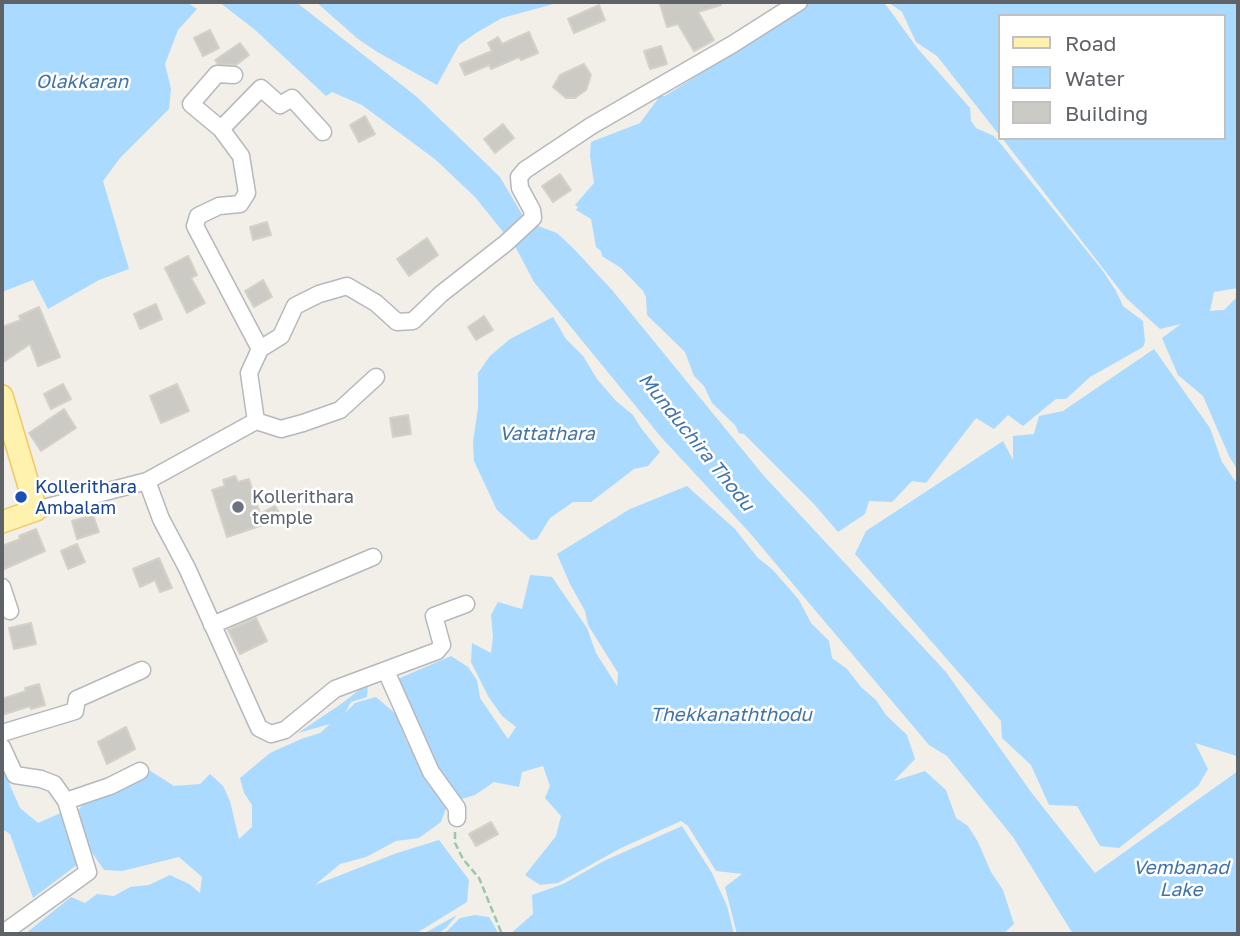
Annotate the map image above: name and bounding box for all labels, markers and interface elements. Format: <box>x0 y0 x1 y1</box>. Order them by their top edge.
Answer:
legend <box>998 14 1226 140</box>
text: Road <box>1065 30 1116 56</box>
text: Water <box>1065 65 1125 91</box>
water label: Olakkaran <box>36 71 128 93</box>
text: Building <box>1065 100 1148 126</box>
water label: Munduchira Thodu <box>633 369 759 515</box>
water label: Vattathara <box>499 423 595 445</box>
place label: Kollerithara Ambalam <box>35 476 137 518</box>
place label: Kollerithara temple <box>252 486 354 528</box>
marker: Kollerithara Ambalam <box>13 489 29 505</box>
marker: Kollerithara temple <box>230 499 246 515</box>
water label: Thekkanaththodu <box>650 704 812 726</box>
water label: Vembanad Lake <box>1133 857 1229 901</box>

